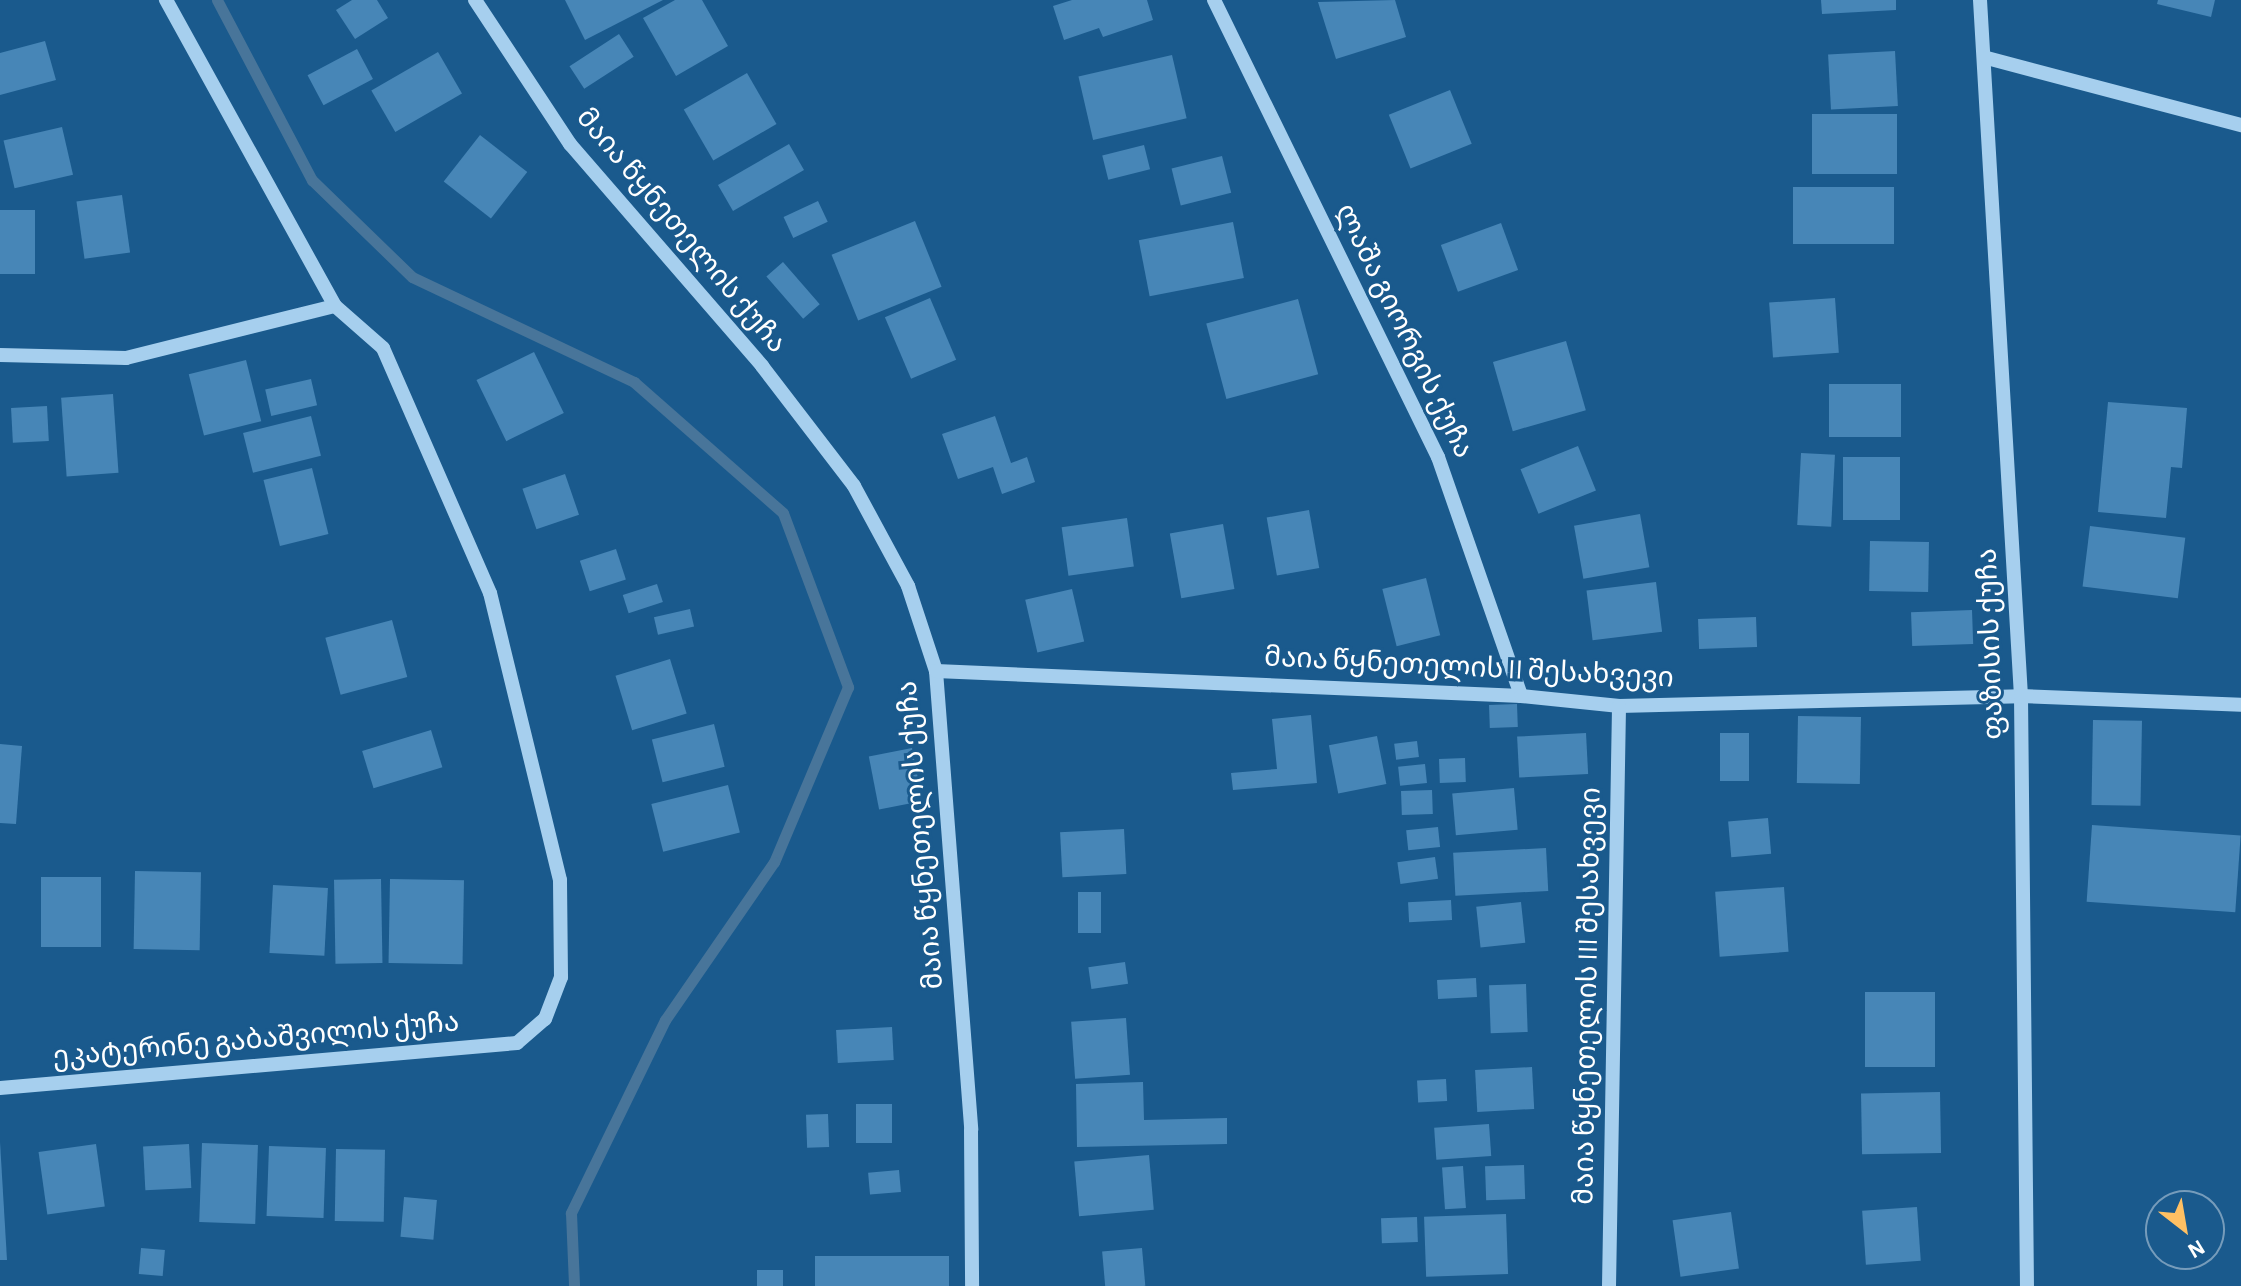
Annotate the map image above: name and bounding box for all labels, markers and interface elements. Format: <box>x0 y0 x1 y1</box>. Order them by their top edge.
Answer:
street label: მაია წყნეთელის ქუჩა <box>569 102 793 360</box>
street label: ლაშა გიორგის ქუჩა <box>1328 198 1480 464</box>
street label: ფაზისის ქუჩა <box>1971 548 2011 740</box>
street label: მაია წყნეთელის II შესახვევი <box>1263 640 1675 696</box>
street label: მაია წყნეთელის ქუჩა <box>891 679 951 991</box>
street label: მაია წყნეთელის III შესახვევი <box>1568 787 1608 1205</box>
street label: ეკატერინე გაბაშვილის ქუჩა <box>51 1005 461 1075</box>
north arrow <box>2145 1190 2225 1270</box>
text: N <box>2184 1235 2209 1262</box>

